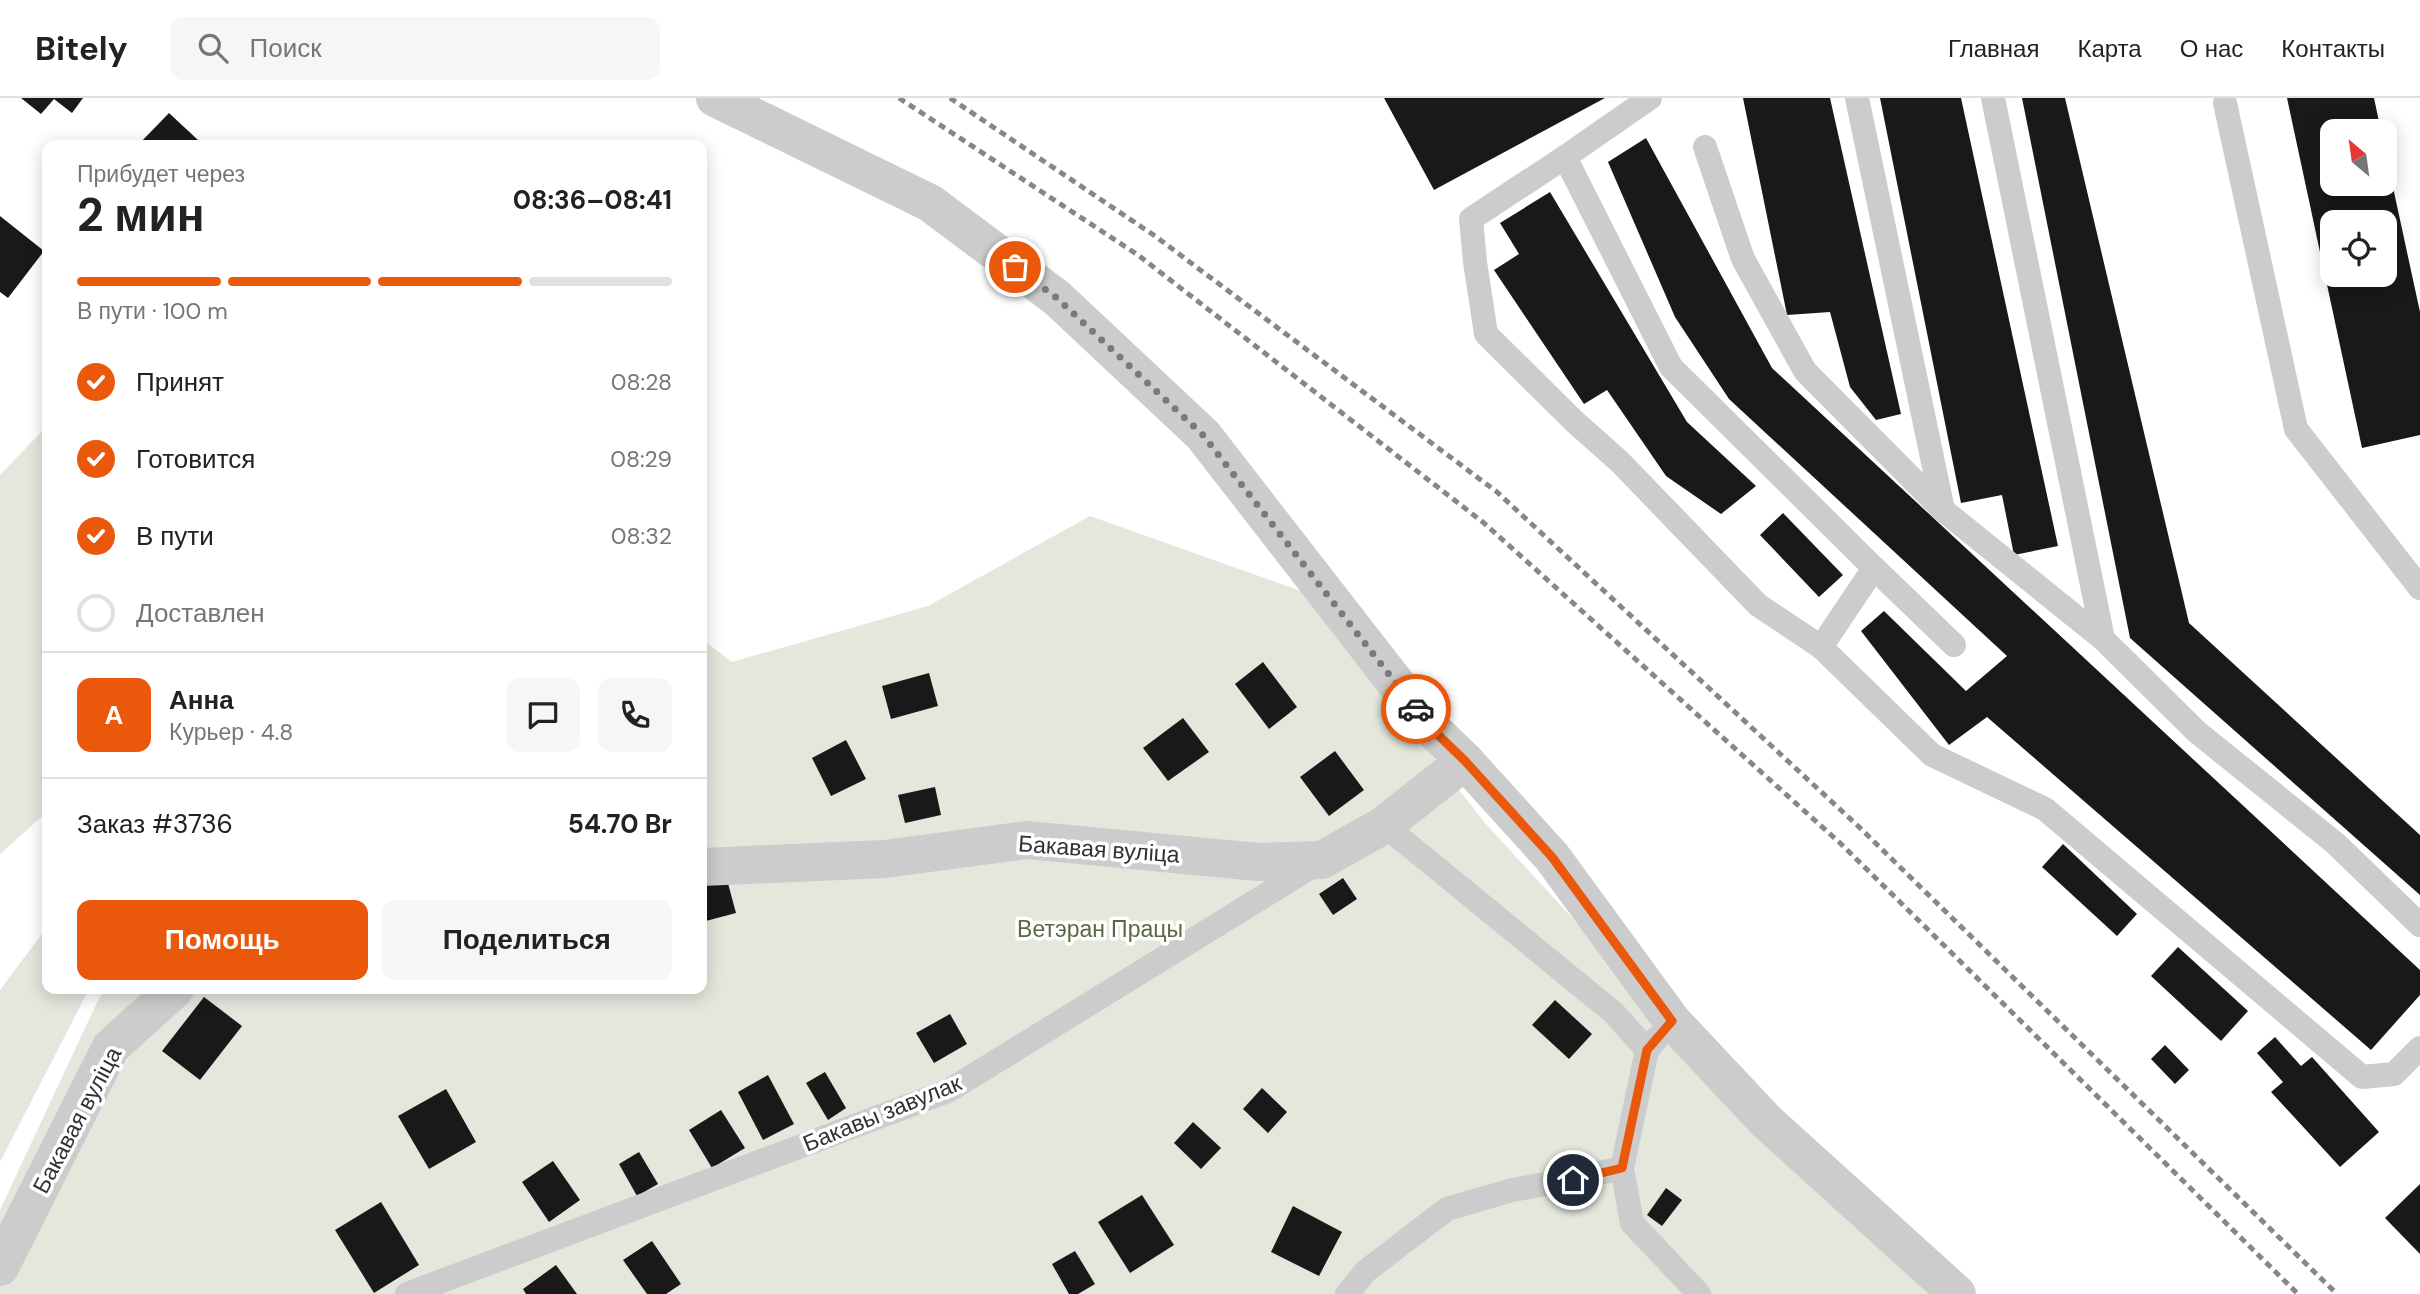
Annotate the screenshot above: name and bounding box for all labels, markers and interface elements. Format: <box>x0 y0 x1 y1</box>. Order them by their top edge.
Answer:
search box <box>170 17 660 80</box>
text: Bitely <box>35 27 128 70</box>
icon: search <box>194 29 232 67</box>
text: Поиск <box>250 31 322 65</box>
text: Главная <box>1948 33 2039 64</box>
text: Карта <box>2077 33 2142 64</box>
text: О нас <box>2180 33 2243 64</box>
text: Контакты <box>2281 33 2385 64</box>
north arrow <box>2320 119 2398 196</box>
map controls <box>2320 119 2397 287</box>
text: Прибудет через <box>77 159 245 189</box>
text: 08:36–08:41 <box>513 183 672 217</box>
text: 2 мин <box>77 185 204 245</box>
button: locate <box>2320 210 2397 287</box>
pin <box>985 237 1045 297</box>
icon: bag <box>996 248 1034 286</box>
text: В пути · 100 m <box>77 296 228 326</box>
icon: check <box>77 363 115 401</box>
text: Принят <box>136 365 224 399</box>
text: 08:28 <box>611 367 672 397</box>
icon: check <box>77 440 115 478</box>
text: Готовится <box>136 442 255 476</box>
text: 08:29 <box>610 444 672 474</box>
icon: check <box>77 517 115 555</box>
text: В пути <box>136 519 214 553</box>
text: 08:32 <box>611 521 672 551</box>
text: Доставлен <box>136 596 265 630</box>
courier <box>1381 674 1451 744</box>
button: chat <box>506 678 580 752</box>
button: phone <box>598 678 672 752</box>
text: Анна <box>169 683 234 717</box>
icon: car <box>1397 690 1435 728</box>
text: А <box>105 698 123 732</box>
text: Курьер · 4.8 <box>169 717 293 747</box>
text: Заказ #3736 <box>77 807 233 841</box>
text: 54.70 Br <box>568 807 672 841</box>
street label: Бакавая вуліца <box>1017 828 1181 870</box>
button: Помощь <box>77 900 368 980</box>
button: Поделиться <box>382 900 672 980</box>
park label: Ветэран Працы <box>1017 914 1183 944</box>
street label: Бакавая вуліца <box>26 1041 128 1198</box>
street label: Бакавы завулак <box>798 1067 967 1158</box>
pin <box>1543 1150 1603 1210</box>
icon: home <box>1554 1161 1592 1199</box>

